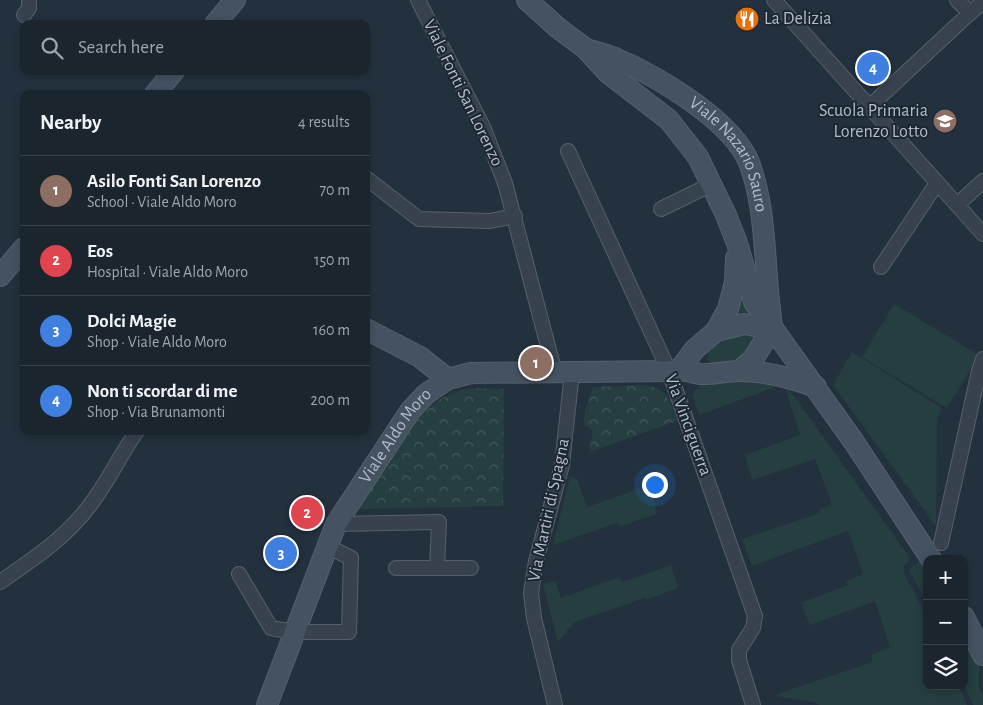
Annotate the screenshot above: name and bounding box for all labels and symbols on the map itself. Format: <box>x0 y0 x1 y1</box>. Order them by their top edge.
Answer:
restaurant icon: La Delizia <box>734 6 760 32</box>
place label: La Delizia <box>764 10 832 28</box>
street label: Viale Fonti San Lorenzo <box>420 17 506 169</box>
pin: 4 <box>857 49 889 87</box>
street label: Viale Nazario Sauro <box>686 94 770 213</box>
place label: Scuola Primaria Lorenzo Lotto <box>819 102 928 141</box>
school or university icon: Scuola Primaria Lorenzo Lotto <box>932 108 958 134</box>
pin: 1 <box>520 344 552 382</box>
street label: Via Vinciguerra <box>661 372 715 478</box>
street label: Viale Aldo Moro <box>356 385 435 487</box>
street label: Via Martiri di Spagna <box>525 437 573 583</box>
your location <box>642 472 668 498</box>
pin: 2 <box>291 494 323 532</box>
pin: 3 <box>265 534 297 572</box>

